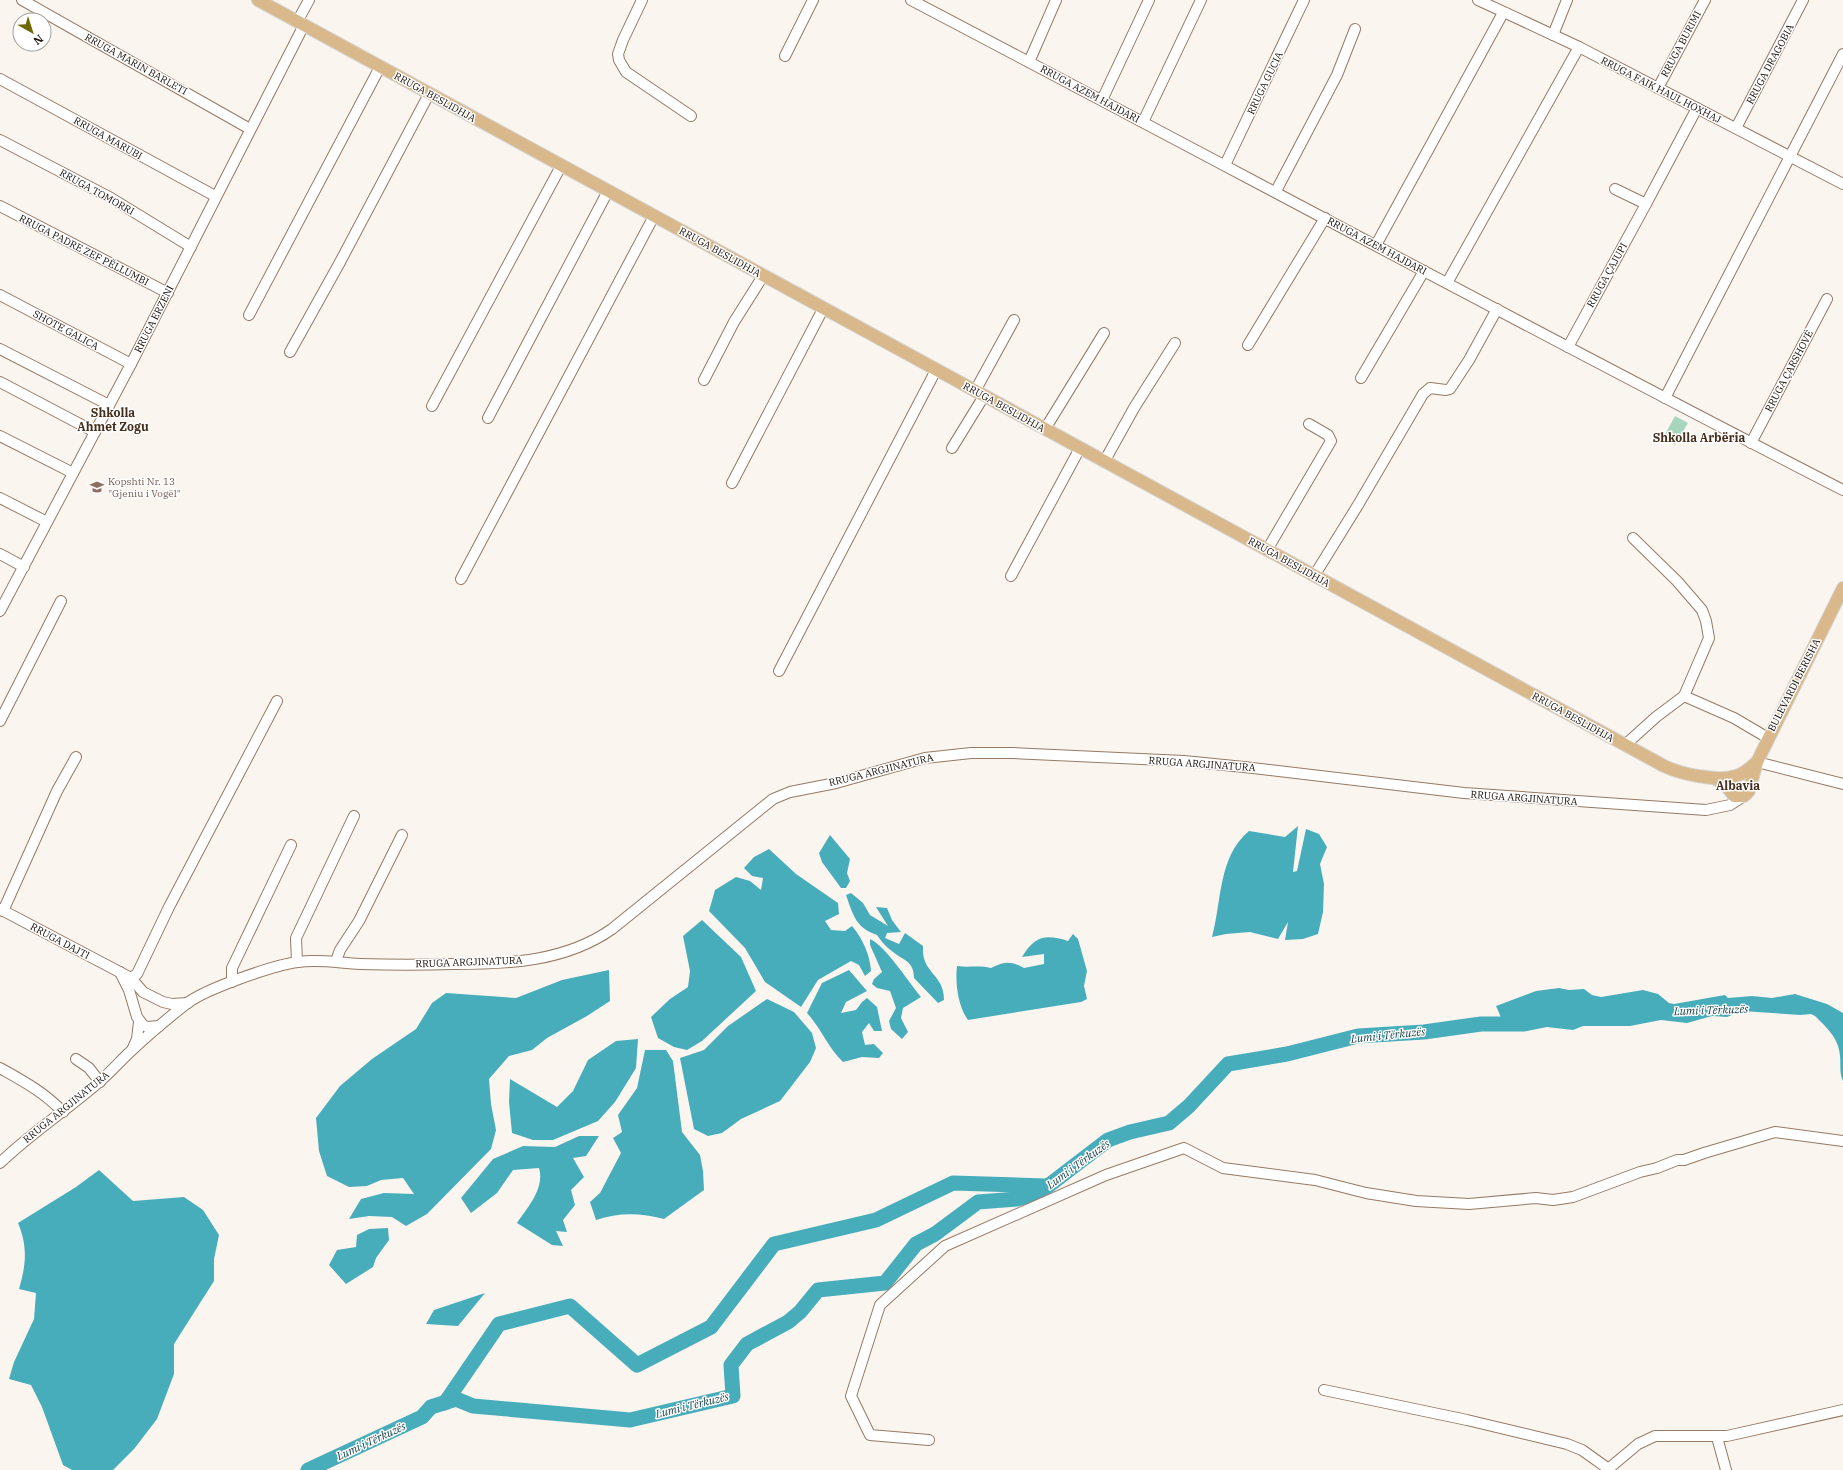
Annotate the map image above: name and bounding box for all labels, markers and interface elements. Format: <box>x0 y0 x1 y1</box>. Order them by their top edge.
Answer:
street label: RRUGA BURIMI <box>1658 9 1704 79</box>
north arrow <box>12 12 52 52</box>
street label: RRUGA DRAGOBIA <box>1743 22 1797 106</box>
street label: RRUGA MARIN BARLETI <box>82 30 190 98</box>
text: N <box>30 32 46 48</box>
street label: RRUGA GUCIA <box>1244 49 1286 117</box>
street label: RRUGA FAIK HAUL HOXHAJ <box>1599 54 1724 126</box>
street label: RRUGA AZEM HAJDARI <box>1038 62 1142 126</box>
street label: RRUGA BESLIDHJA <box>392 69 478 125</box>
street label: RRUGA MARUBI <box>71 114 145 162</box>
street label: RRUGA TOMORRI <box>57 166 137 218</box>
street label: RRUGA PADRE ZEF PËLLUMBI <box>17 212 151 288</box>
street label: RRUGA AZEM HAJDARI <box>1325 214 1429 278</box>
street label: RRUGA BESLIDHJA <box>677 224 763 280</box>
street label: RRUGA ÇAJUPI <box>1584 240 1630 310</box>
street label: RRUGA ERZENI <box>131 283 177 355</box>
street label: SHOTE GALICA <box>31 307 101 353</box>
street label: RRUGA ÇARSHOVË <box>1762 328 1816 414</box>
street label: RRUGA BESLIDHJA <box>961 379 1047 435</box>
district label: Shkolla Ahmet Zogu <box>77 405 149 434</box>
district label: Shkolla Arbëria <box>1653 430 1745 445</box>
place label: Kopshti Nr. 13 "Gjeniu i Vogël" <box>108 475 181 500</box>
school or university icon: Kopshti Nr. 13 "Gjeniu i Vogël" <box>89 479 105 495</box>
street label: RRUGA BESLIDHJA <box>1246 534 1332 590</box>
street label: BULEVARDI BERISHA <box>1765 636 1823 734</box>
street label: RRUGA BESLIDHJA <box>1530 689 1616 745</box>
street label: RRUGA ARGJINATURA <box>827 751 935 789</box>
street label: RRUGA ARGJINATURA <box>1148 754 1256 774</box>
district label: Albavia <box>1716 778 1760 793</box>
street label: RRUGA ARGJINATURA <box>1470 788 1578 808</box>
street label: RRUGA DAJTI <box>28 920 92 962</box>
street label: RRUGA ARGJINATURA <box>415 954 523 970</box>
water label: Lumi i Tërkuzës <box>1673 1002 1749 1018</box>
water label: Lumi i Tërkuzës <box>1349 1024 1427 1046</box>
street label: RRUGA ARGJINATURA <box>20 1068 112 1146</box>
water label: Lumi i Tërkuzës <box>1043 1136 1113 1192</box>
water label: Lumi i Tërkuzës <box>653 1389 731 1421</box>
water label: Lumi i Tërkuzës <box>333 1419 409 1464</box>

